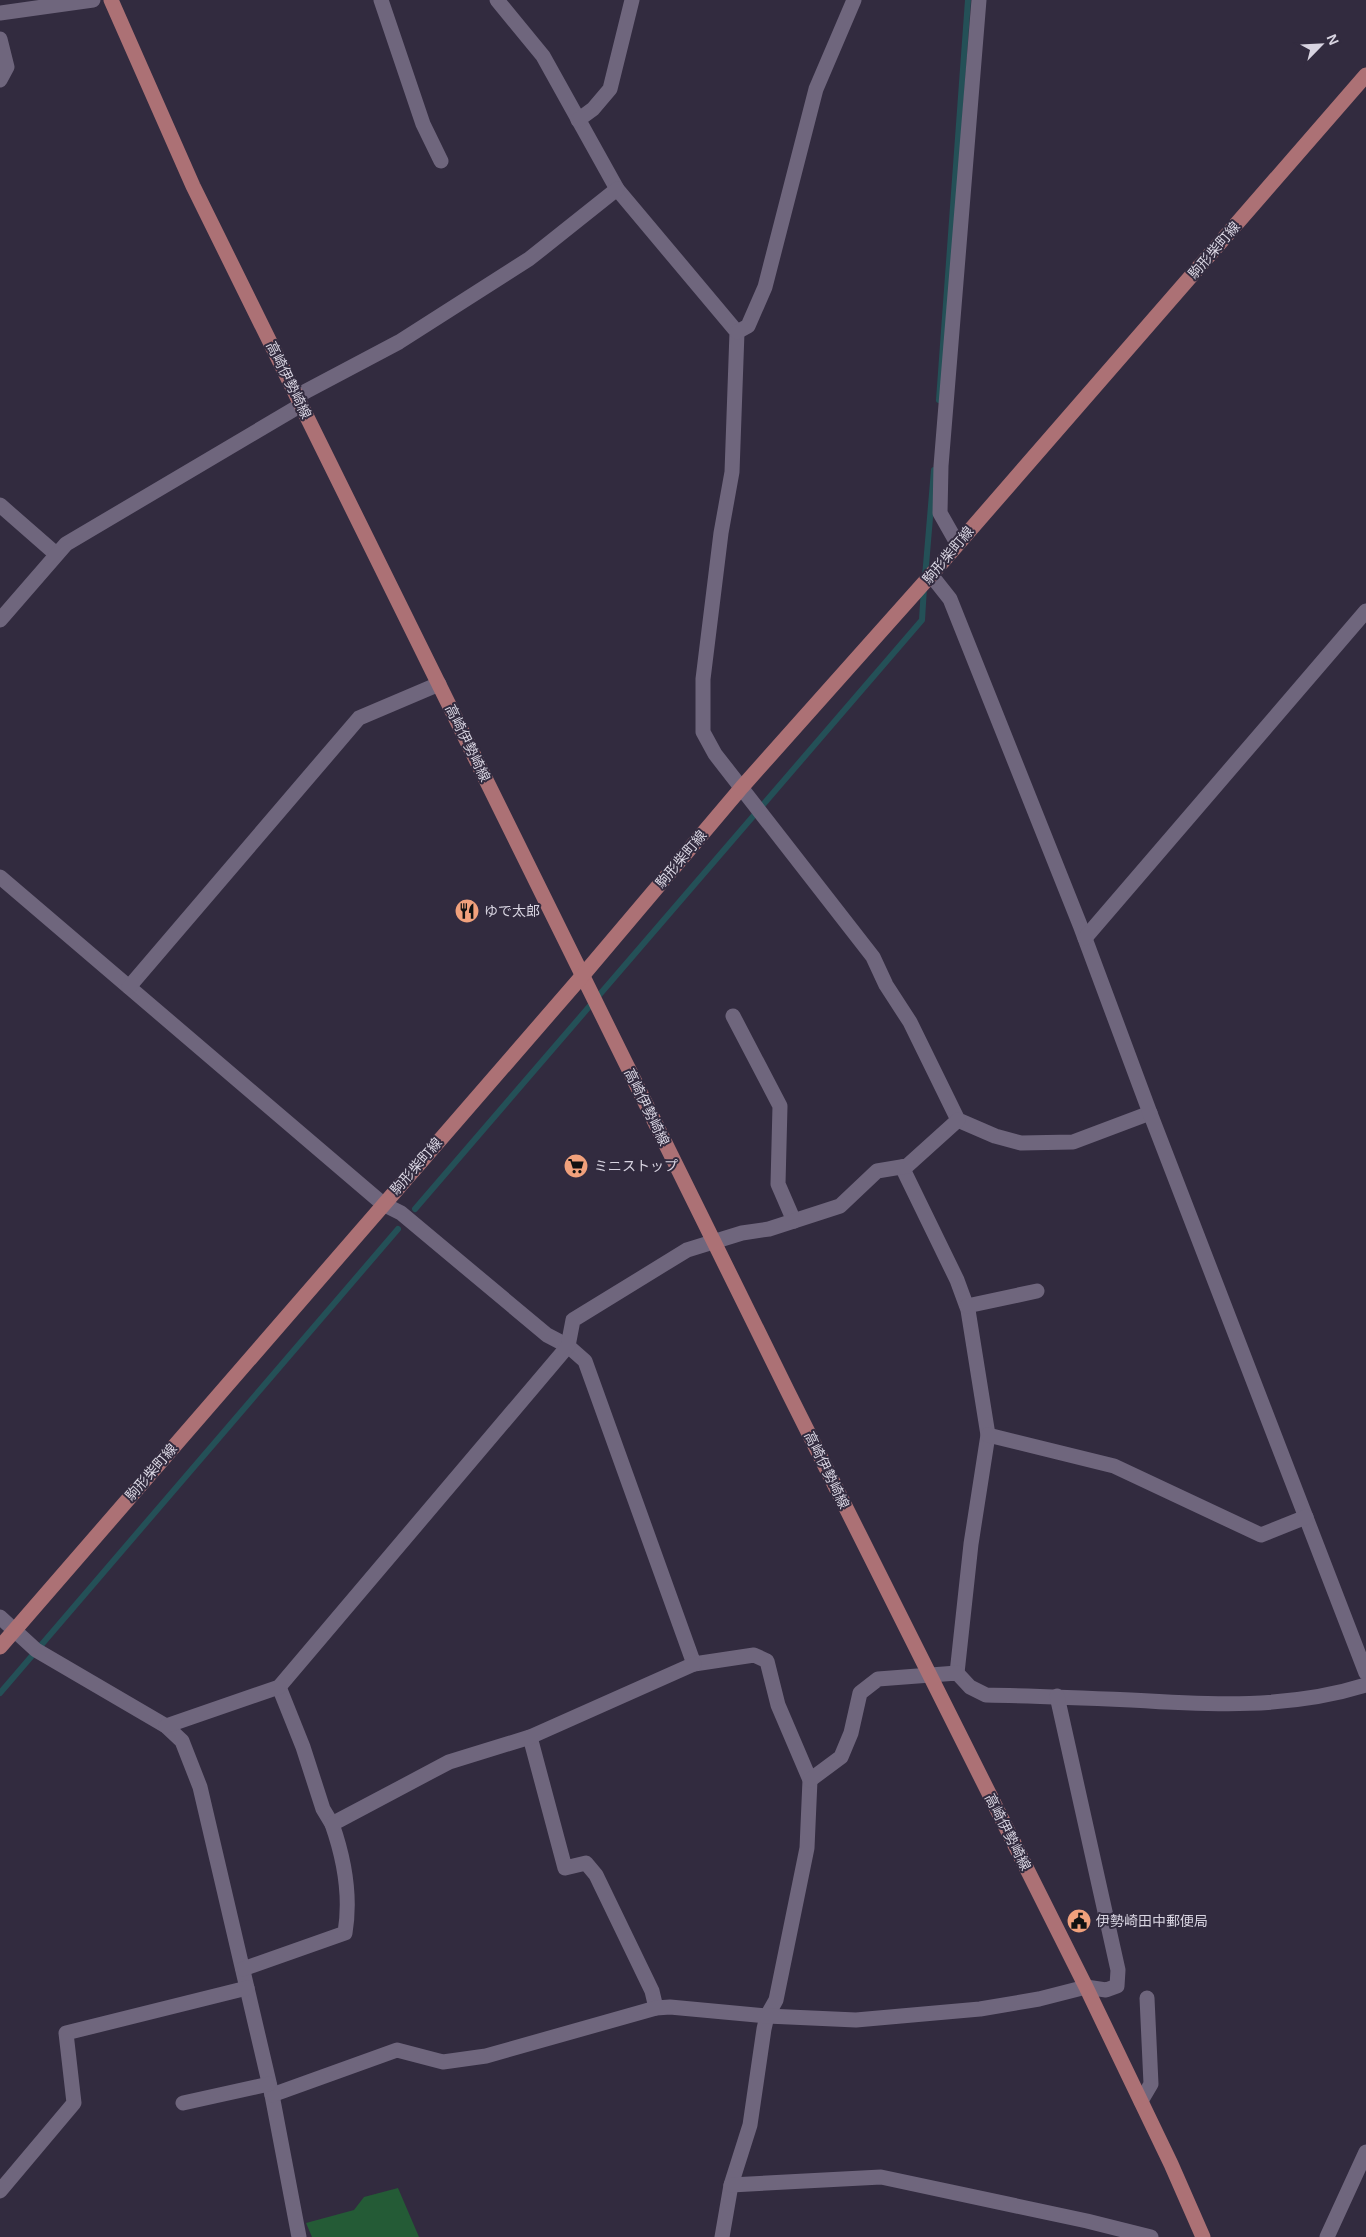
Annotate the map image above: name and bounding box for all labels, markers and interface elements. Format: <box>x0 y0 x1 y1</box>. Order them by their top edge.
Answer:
north arrow <box>1296 20 1346 70</box>
text: N <box>1324 32 1342 48</box>
street label: 駒形柴町線 <box>1185 218 1243 282</box>
street label: 高崎伊勢崎線 <box>263 339 315 421</box>
street label: 駒形柴町線 <box>919 523 977 587</box>
street label: 高崎伊勢崎線 <box>442 702 494 784</box>
street label: 駒形柴町線 <box>652 827 710 891</box>
restaurant icon: ゆで太郎 <box>454 898 480 924</box>
place label: ゆで太郎 <box>484 903 540 919</box>
street label: 高崎伊勢崎線 <box>621 1066 673 1148</box>
street label: 駒形柴町線 <box>387 1134 445 1198</box>
supermarket icon: ミニストップ <box>563 1153 589 1179</box>
place label: ミニストップ <box>594 1158 678 1174</box>
street label: 高崎伊勢崎線 <box>801 1429 853 1511</box>
street label: 駒形柴町線 <box>122 1440 180 1504</box>
street label: 高崎伊勢崎線 <box>982 1791 1034 1873</box>
public building icon: 伊勢崎田中郵便局 <box>1066 1908 1092 1934</box>
place label: 伊勢崎田中郵便局 <box>1096 1913 1208 1929</box>

